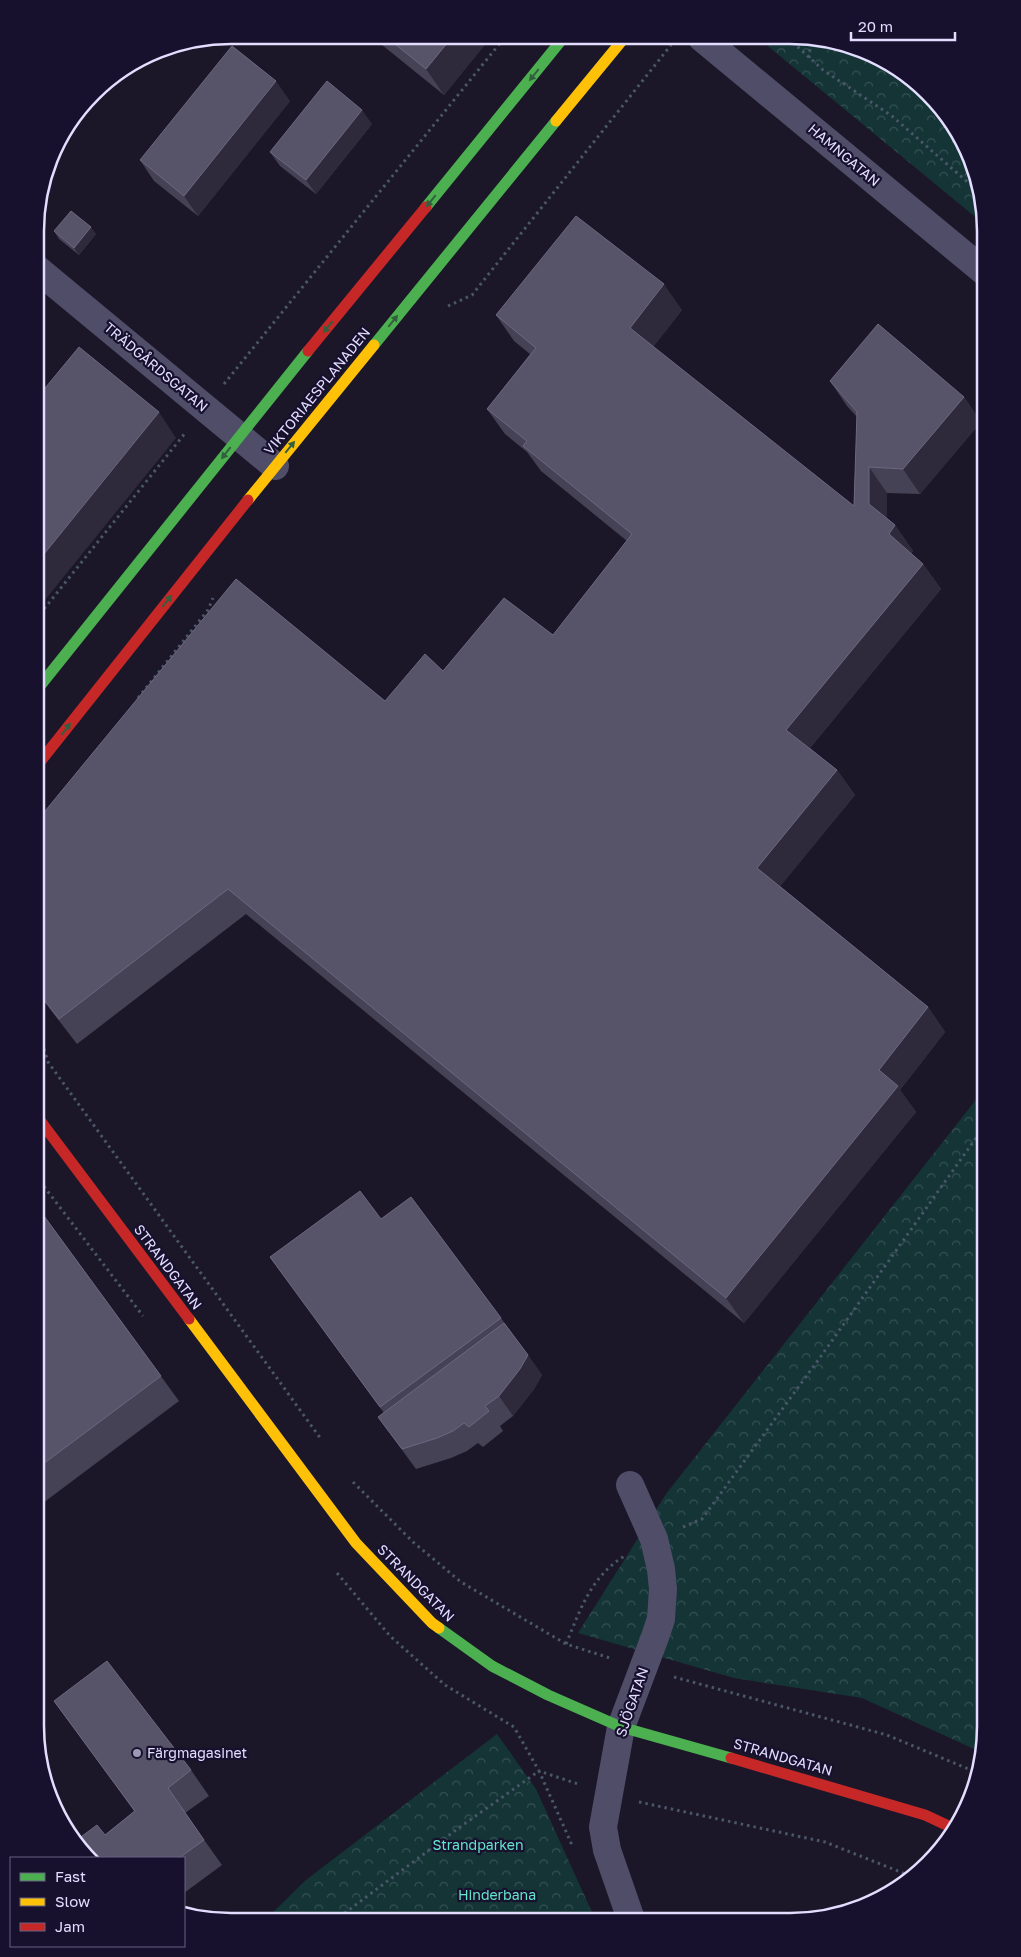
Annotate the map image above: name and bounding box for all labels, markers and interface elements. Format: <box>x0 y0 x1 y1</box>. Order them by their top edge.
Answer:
scale bar <box>851 10 955 42</box>
text: 20 m <box>858 17 893 35</box>
one-way arrow <box>528 68 539 81</box>
street label: HAMNGATAN <box>805 120 884 189</box>
one-way arrow <box>425 194 436 207</box>
one-way arrow <box>388 315 399 328</box>
street label: TRÄDGÅRDSGATAN <box>101 318 212 415</box>
one-way arrow <box>323 320 334 333</box>
street label: VIKTORIAESPLANADEN <box>260 324 373 458</box>
one-way arrow <box>285 440 296 453</box>
one-way arrow <box>220 446 231 459</box>
one-way arrow <box>162 595 173 608</box>
one-way arrow <box>61 722 72 735</box>
street label: STRANDGATAN <box>131 1221 206 1313</box>
street label: STRANDGATAN <box>374 1540 459 1625</box>
street label: SJÖGATAN <box>612 1665 651 1739</box>
street label: STRANDGATAN <box>732 1734 835 1779</box>
place label: Färgmagasinet <box>147 1744 247 1761</box>
marker: Färgmagasinet <box>131 1747 143 1759</box>
park label: Strandparken <box>432 1836 524 1853</box>
legend <box>10 1857 185 1947</box>
text: Fast <box>55 1867 86 1885</box>
park label: Hinderbana <box>458 1886 536 1903</box>
text: Slow <box>55 1892 90 1910</box>
text: Jam <box>55 1917 85 1935</box>

